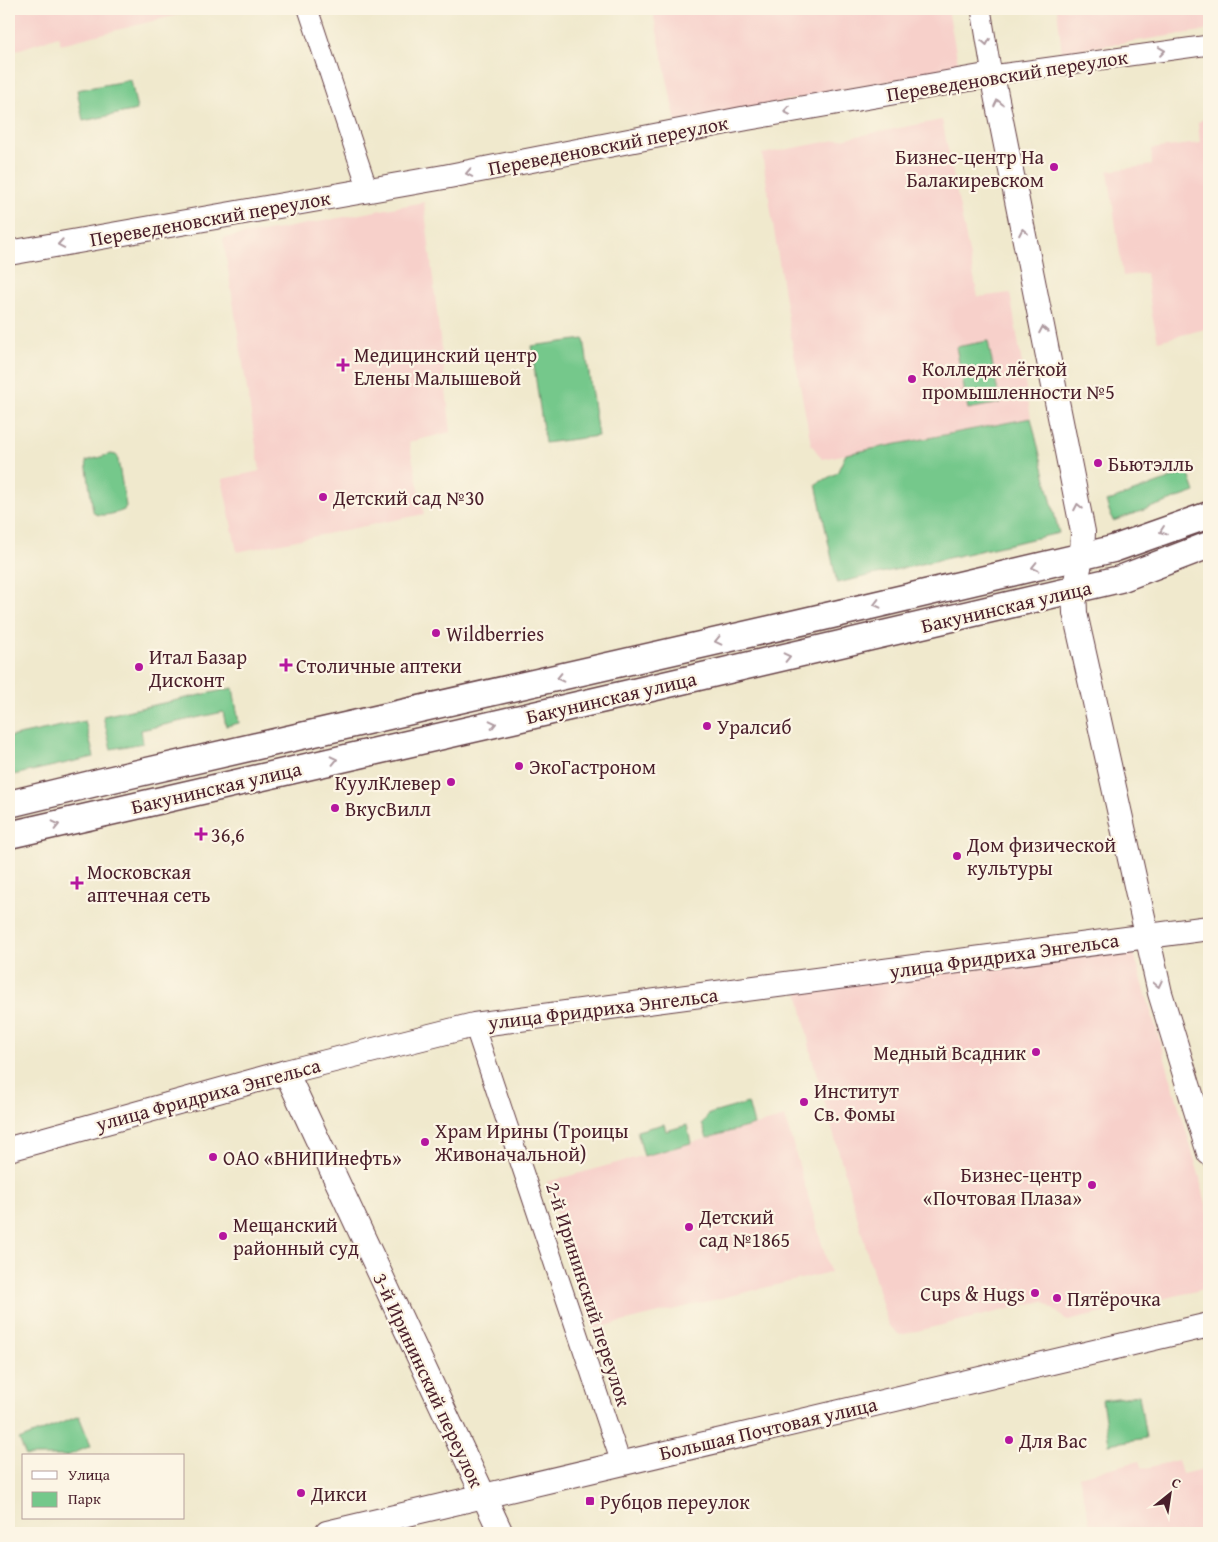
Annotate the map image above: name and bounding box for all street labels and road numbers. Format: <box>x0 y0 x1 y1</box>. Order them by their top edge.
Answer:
street label: Переведеновский переулок <box>884 42 1130 108</box>
street label: Переведеновский переулок <box>486 107 731 182</box>
street label: Переведеновский переулок <box>88 182 333 253</box>
street label: Бакунинская улица <box>918 572 1094 640</box>
street label: Бакунинская улица <box>523 663 699 731</box>
street label: Бакунинская улица <box>128 753 304 821</box>
street label: улица Фридриха Энгельса <box>886 924 1121 986</box>
street label: улица Фридриха Энгельса <box>485 979 720 1037</box>
street label: улица Фридриха Энгельса <box>91 1050 324 1138</box>
street label: 2-й Ирининский переулок <box>539 1178 639 1410</box>
street label: 3-й Ирининский переулок <box>366 1268 492 1493</box>
street label: Большая Почтовая улица <box>656 1389 880 1467</box>

